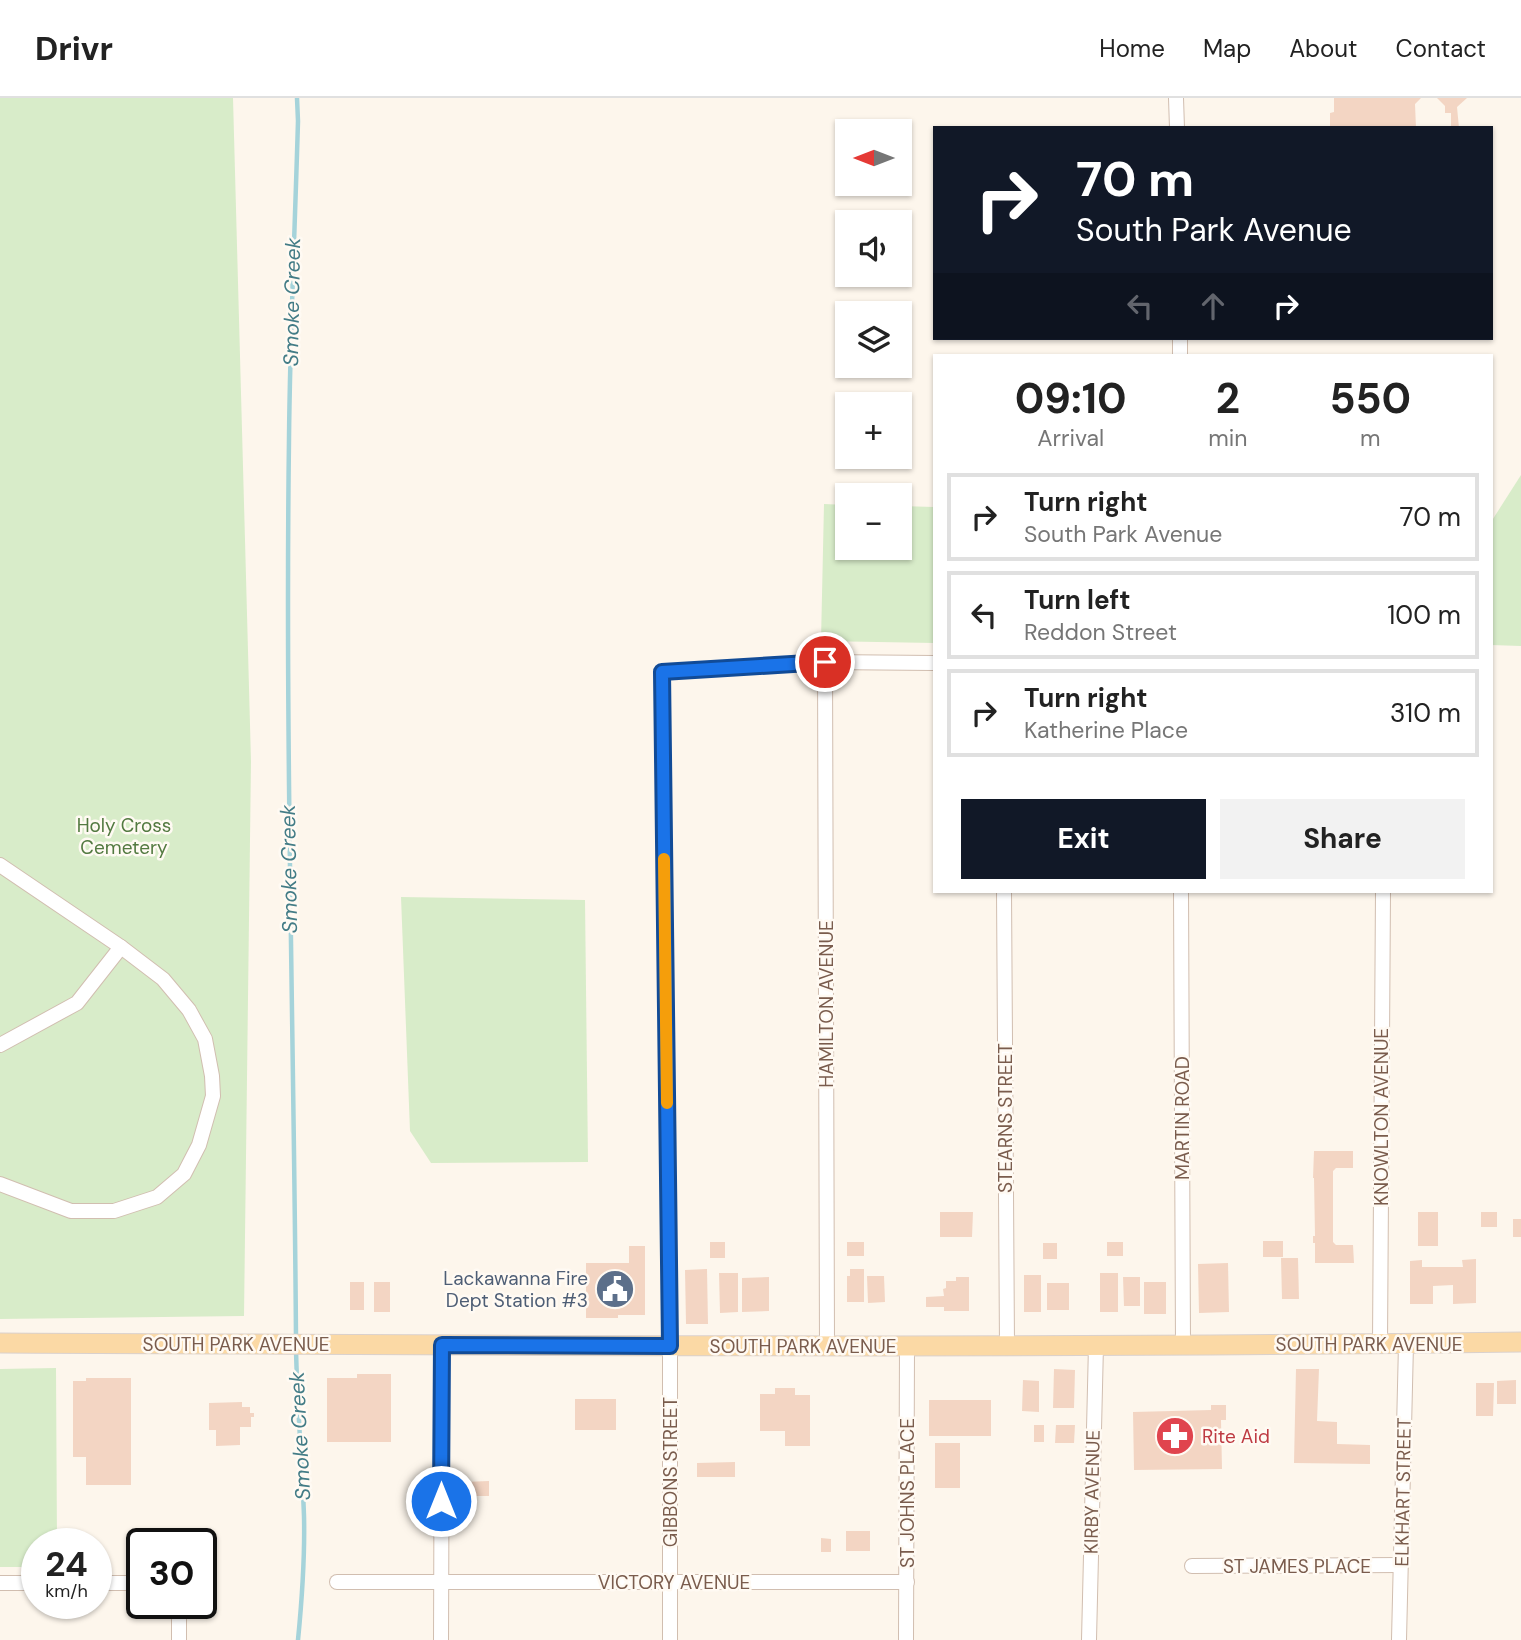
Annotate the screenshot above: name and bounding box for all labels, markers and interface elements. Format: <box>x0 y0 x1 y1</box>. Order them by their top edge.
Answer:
text: Drivr <box>35 27 113 70</box>
text: Home <box>1099 33 1165 64</box>
text: Map <box>1203 33 1251 64</box>
text: About <box>1289 33 1358 64</box>
text: Contact <box>1396 33 1486 64</box>
north arrow <box>835 119 912 196</box>
map controls <box>835 119 912 560</box>
text: 70 m <box>1076 147 1194 211</box>
icon: right <box>961 154 1052 245</box>
text: South Park Avenue <box>1076 209 1352 251</box>
button: sound <box>835 210 912 287</box>
water label: Smoke Creek <box>277 237 307 367</box>
icon: left <box>1121 287 1159 325</box>
icon: ahead <box>1194 287 1232 325</box>
icon: right <box>1267 287 1305 325</box>
button: layers <box>835 301 912 378</box>
text: 09:10 <box>1015 371 1127 426</box>
text: 2 <box>1216 371 1240 426</box>
text: 550 <box>1329 371 1411 426</box>
button: + <box>835 392 912 469</box>
text: Arrival <box>1037 423 1104 453</box>
text: min <box>1208 423 1248 453</box>
text: m <box>1360 423 1381 453</box>
button: − <box>835 483 912 560</box>
text: Turn right <box>1024 485 1148 519</box>
icon: right <box>965 498 1003 536</box>
text: 70 m <box>1400 500 1461 534</box>
text: South Park Avenue <box>1024 519 1222 549</box>
text: Turn left <box>1024 583 1131 617</box>
icon: left <box>965 596 1003 634</box>
text: 100 m <box>1387 598 1461 632</box>
text: Reddon Street <box>1024 617 1177 647</box>
pin <box>795 632 855 692</box>
icon: arrive <box>806 643 844 681</box>
text: Turn right <box>1024 681 1148 715</box>
icon: right <box>965 694 1003 732</box>
text: 310 m <box>1390 696 1461 730</box>
text: Katherine Place <box>1024 715 1188 745</box>
button: Exit <box>961 799 1206 879</box>
button: Share <box>1220 799 1465 879</box>
water label: Smoke Creek <box>274 804 304 934</box>
park label: Holy Cross Cemetery <box>77 813 171 860</box>
street label: HAMILTON AVENUE <box>814 920 839 1088</box>
street label: KNOWLTON AVENUE <box>1369 1028 1394 1206</box>
street label: STEARNS STREET <box>993 1043 1018 1193</box>
street label: MARTIN ROAD <box>1170 1056 1195 1180</box>
place label: Lackawanna Fire Dept Station #3 <box>443 1266 588 1313</box>
public building icon: Lackawanna Fire Dept Station #3 <box>594 1268 636 1310</box>
street label: SOUTH PARK AVENUE <box>143 1332 329 1357</box>
street label: SOUTH PARK AVENUE <box>1276 1332 1462 1357</box>
street label: SOUTH PARK AVENUE <box>710 1334 896 1359</box>
water label: Smoke Creek <box>283 1371 317 1501</box>
street label: GIBBONS STREET <box>658 1396 683 1547</box>
pharmacy icon: Rite Aid <box>1154 1415 1196 1457</box>
street label: ELKHART STREET <box>1389 1417 1417 1567</box>
street label: ST JOHNS PLACE <box>895 1418 920 1568</box>
place label: Rite Aid <box>1202 1424 1270 1449</box>
street label: KIRBY AVENUE <box>1078 1430 1106 1554</box>
position arrow <box>404 1464 478 1538</box>
speed limit sign: 30 <box>126 1528 217 1619</box>
text: 24 <box>45 1541 88 1587</box>
street label: ST JAMES PLACE <box>1223 1554 1371 1579</box>
street label: VICTORY AVENUE <box>598 1570 750 1595</box>
text: km/h <box>45 1579 88 1603</box>

